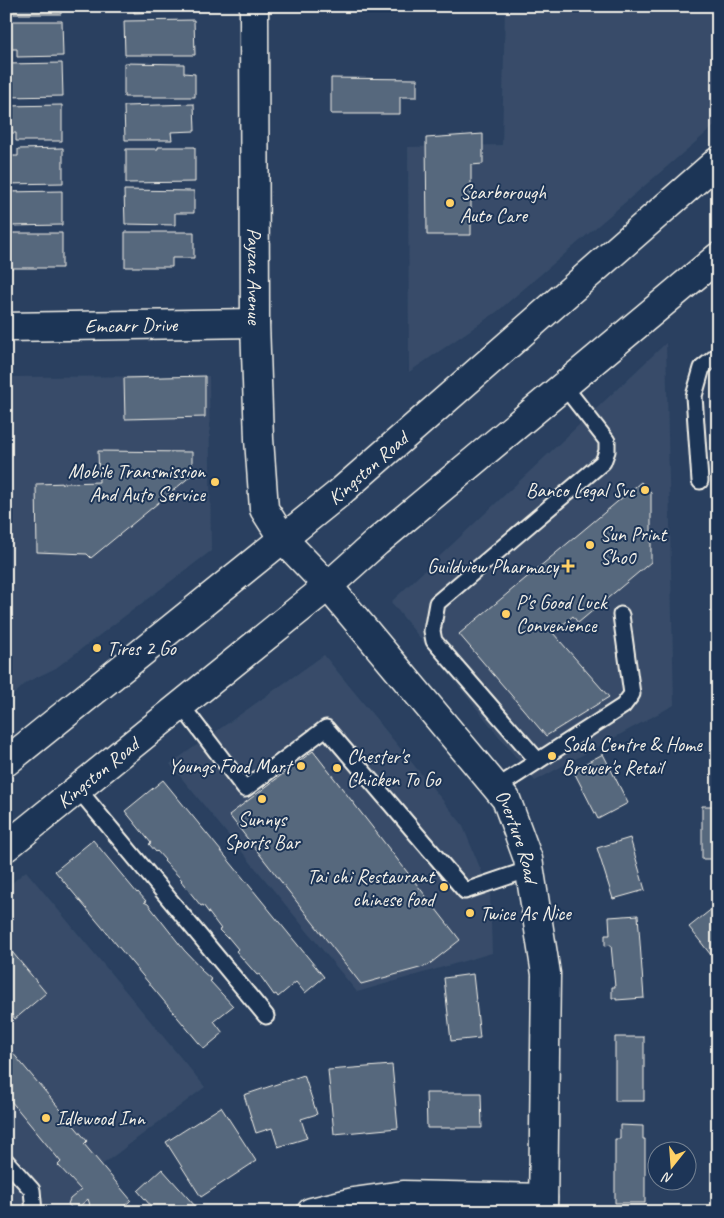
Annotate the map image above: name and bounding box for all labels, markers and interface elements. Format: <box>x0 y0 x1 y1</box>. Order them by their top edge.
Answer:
place label: Scarborough Auto Care <box>460 180 547 228</box>
marker: Scarborough Auto Care <box>444 197 456 209</box>
street label: Payzac Avenue <box>242 228 268 326</box>
street label: Emcarr Drive <box>85 312 179 338</box>
street label: Kingston Road <box>322 424 415 510</box>
place label: Mobile Transmission And Auto Service <box>68 459 206 507</box>
marker: Mobile Transmission And Auto Service <box>209 476 221 488</box>
place label: Banco Legal Svc <box>526 478 636 503</box>
marker: Banco Legal Svc <box>639 484 651 496</box>
place label: Sun Print Sho0 <box>600 522 669 570</box>
marker: Sun Print Sho0 <box>584 539 596 551</box>
place label: Guildview Pharmacy <box>427 554 560 579</box>
marker: Guildview Pharmacy <box>562 560 574 572</box>
place label: P's Good Luck Convenience <box>516 590 608 638</box>
marker: P's Good Luck Convenience <box>500 608 512 620</box>
place label: Tires 2 Go <box>107 636 177 661</box>
marker: Tires 2 Go <box>91 642 103 654</box>
street label: Kingston Road <box>51 730 146 813</box>
place label: Soda Centre & Home Brewer's Retail <box>562 732 703 780</box>
place label: Chester's Chicken To Go <box>347 744 442 792</box>
marker: Soda Centre & Home Brewer's Retail <box>546 750 558 762</box>
place label: Youngs Food Mart <box>168 754 294 779</box>
marker: Youngs Food Mart <box>295 760 307 772</box>
marker: Chester's Chicken To Go <box>331 762 343 774</box>
street label: Overture Road <box>490 783 544 887</box>
marker: Sunnys Sports Bar <box>256 793 268 805</box>
place label: Sunnys Sports Bar <box>224 807 302 855</box>
place label: Tai chi Restaurant chinese food <box>307 864 437 912</box>
marker: Tai chi Restaurant chinese food <box>438 881 450 893</box>
place label: Twice As Nice <box>480 901 572 926</box>
marker: Twice As Nice <box>464 907 476 919</box>
place label: Idlewood Inn <box>56 1106 146 1131</box>
marker: Idlewood Inn <box>40 1112 52 1124</box>
north arrow <box>646 1140 696 1190</box>
text: N <box>659 1168 675 1187</box>

